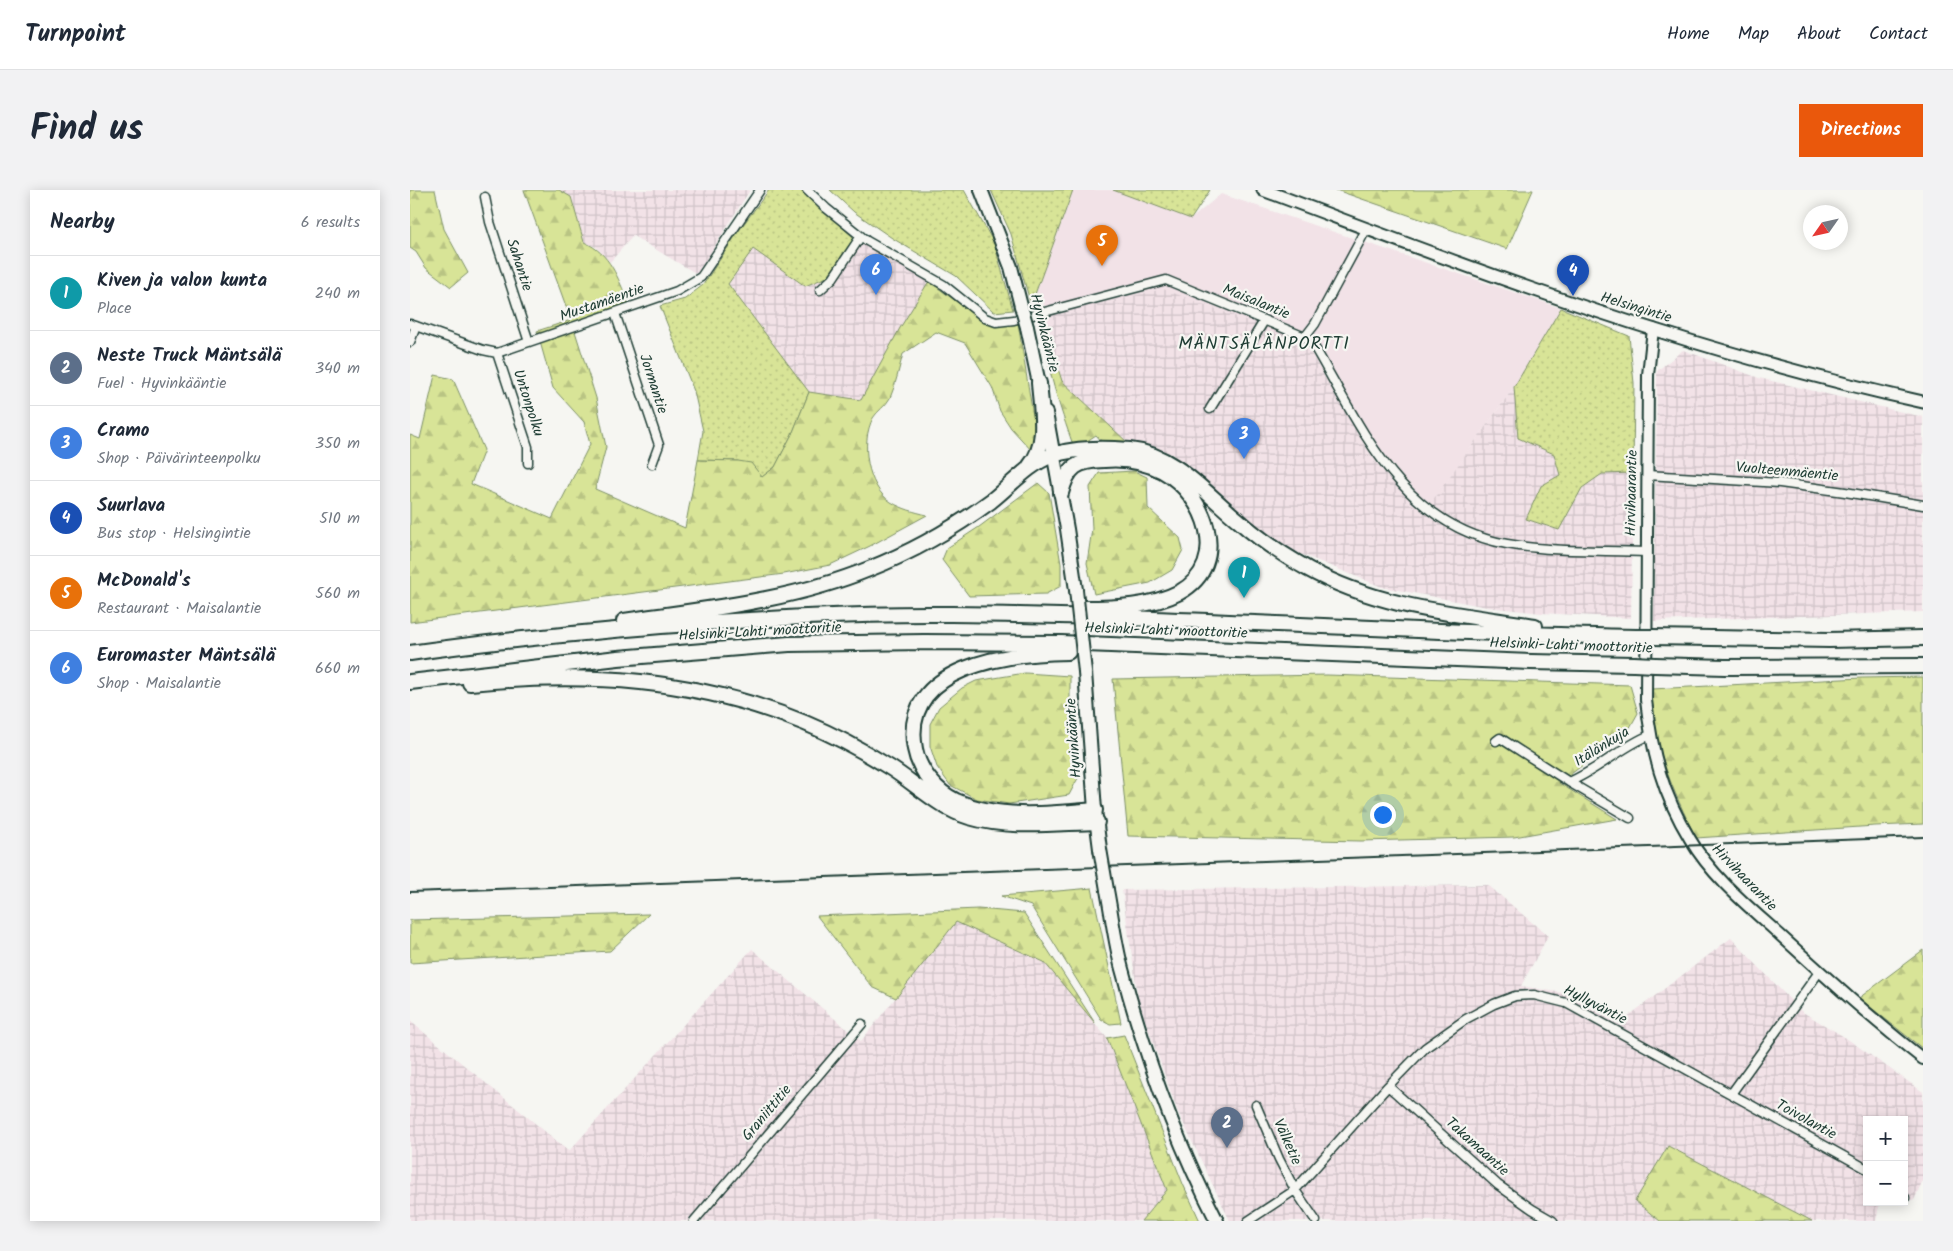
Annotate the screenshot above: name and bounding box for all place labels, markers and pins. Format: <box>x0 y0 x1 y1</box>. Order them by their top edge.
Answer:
pin: 5 <box>1086 225 1118 266</box>
pin: 6 <box>860 254 892 295</box>
pin: 4 <box>1557 255 1589 296</box>
pin: 3 <box>1228 418 1260 459</box>
pin: 1 <box>1228 557 1260 598</box>
pin: 2 <box>1211 1107 1243 1148</box>

